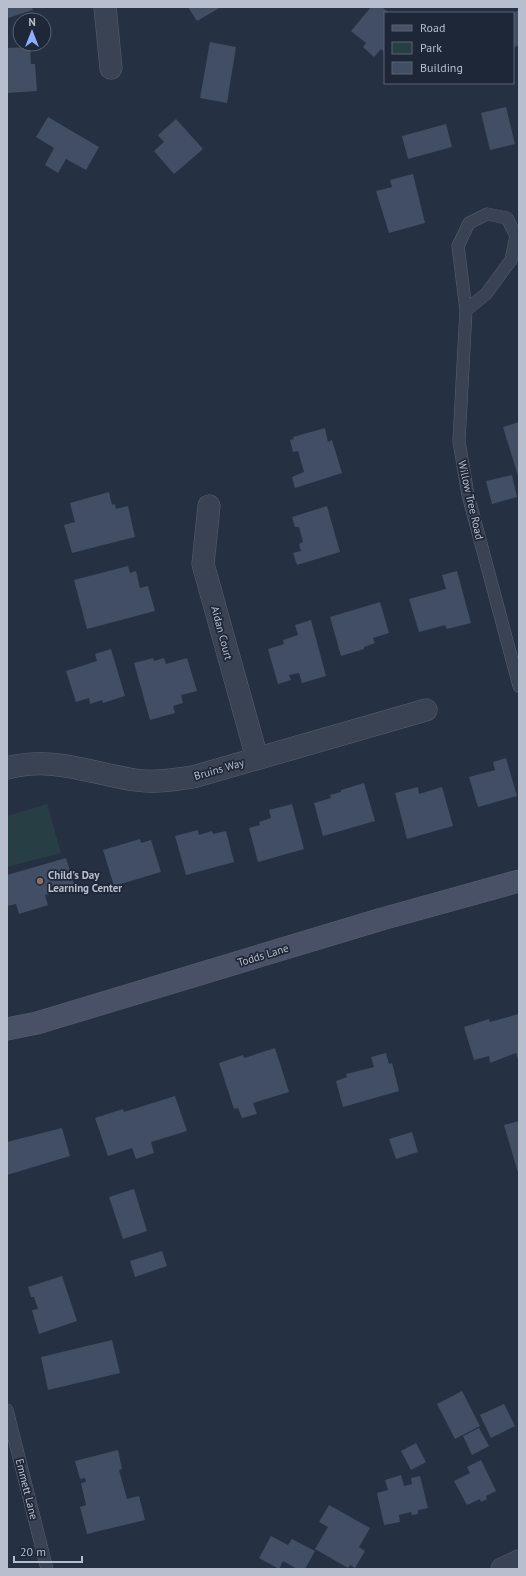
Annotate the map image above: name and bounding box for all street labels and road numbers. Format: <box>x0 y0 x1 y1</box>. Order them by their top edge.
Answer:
street label: Willow Tree Road <box>455 459 487 541</box>
street label: Aidan Court <box>208 605 236 662</box>
street label: Bruins Way <box>192 755 247 783</box>
street label: Todds Lane <box>236 941 291 969</box>
street label: Emmett Lane <box>13 1457 41 1521</box>

